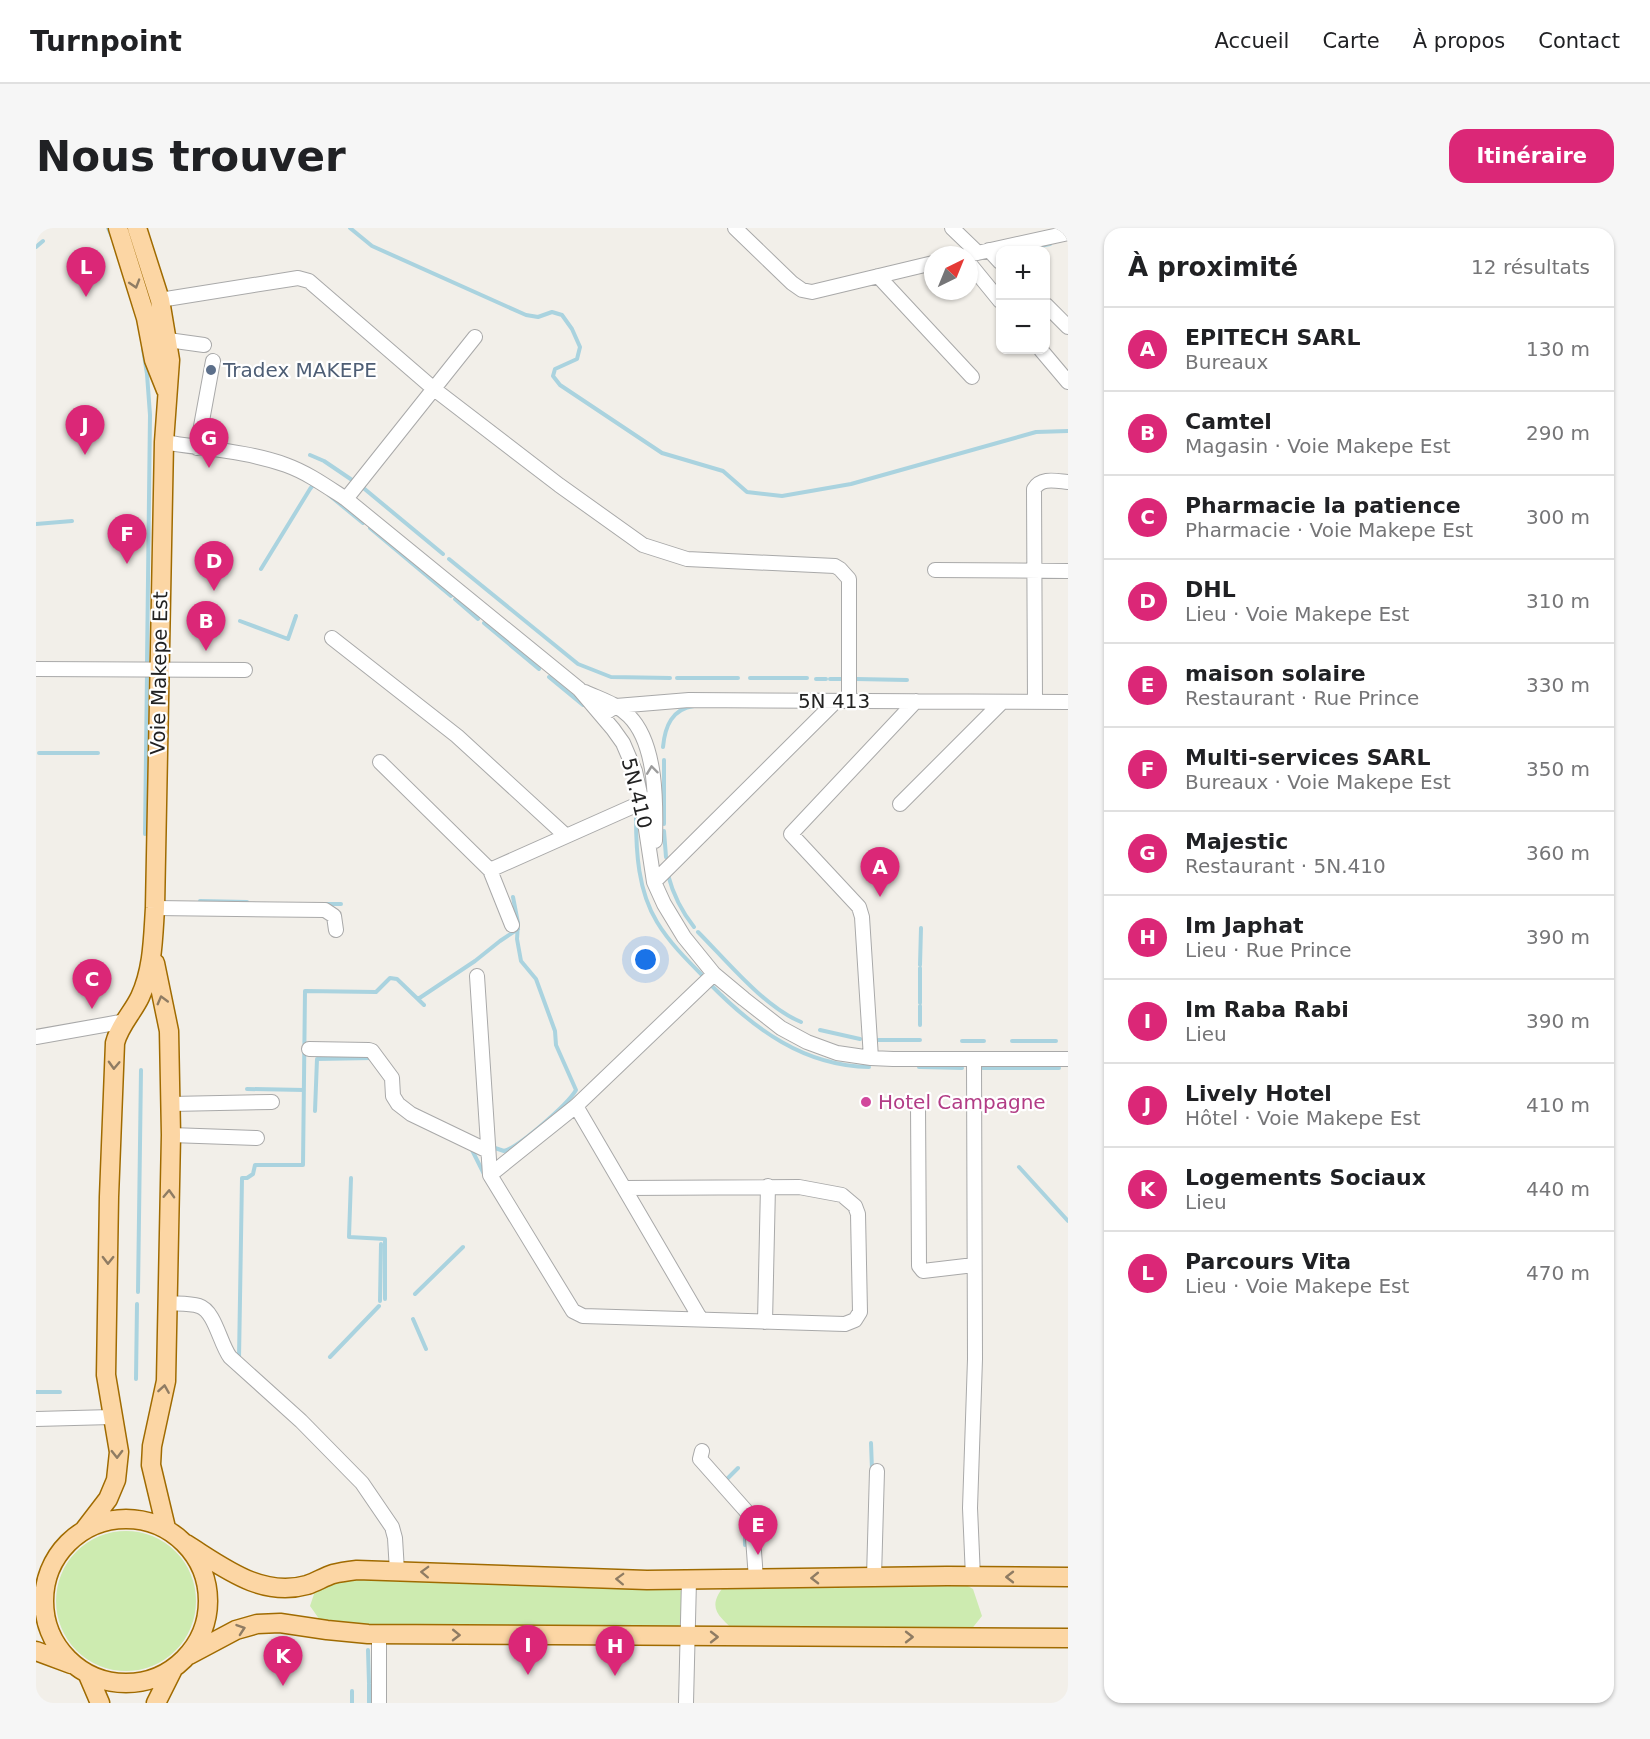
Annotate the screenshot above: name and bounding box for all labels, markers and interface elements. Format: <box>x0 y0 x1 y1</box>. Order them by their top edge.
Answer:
text: Turnpoint <box>30 25 182 58</box>
text: Accueil <box>1214 29 1289 53</box>
text: Carte <box>1322 29 1380 53</box>
text: À propos <box>1413 29 1505 53</box>
text: Contact <box>1538 29 1620 53</box>
button: Itinéraire <box>1449 129 1614 183</box>
text: Nous trouver <box>36 132 346 181</box>
north arrow <box>924 246 978 300</box>
map controls <box>996 246 1050 354</box>
button: + <box>996 246 1050 300</box>
pin: L <box>67 248 106 297</box>
text: À proximité <box>1128 252 1298 282</box>
text: 12 résultats <box>1471 255 1590 279</box>
one-way arrow <box>128 278 140 289</box>
button: − <box>996 300 1050 354</box>
text: EPITECH SARL <box>1185 325 1360 350</box>
text: A <box>1140 337 1155 361</box>
text: 130 m <box>1526 337 1590 361</box>
text: Bureaux <box>1185 350 1268 374</box>
place label: Tradex MAKEPE <box>222 358 377 382</box>
marker: Tradex MAKEPE <box>204 363 218 377</box>
pin: J <box>65 406 104 455</box>
text: Camtel <box>1185 409 1272 434</box>
pin: G <box>190 418 228 468</box>
text: B <box>1140 421 1155 445</box>
text: 290 m <box>1526 421 1590 445</box>
text: Magasin · Voie Makepe Est <box>1185 434 1451 458</box>
text: Pharmacie la patience <box>1185 493 1461 518</box>
text: C <box>1140 505 1155 529</box>
text: 300 m <box>1526 505 1590 529</box>
pin: F <box>108 514 146 564</box>
text: Pharmacie · Voie Makepe Est <box>1185 518 1473 542</box>
pin: D <box>194 542 234 591</box>
text: DHL <box>1185 577 1236 602</box>
text: D <box>1139 589 1156 613</box>
text: 310 m <box>1526 589 1590 613</box>
street label: Voie Makepe Est <box>146 591 172 755</box>
pin: B <box>186 602 226 651</box>
text: Lieu · Voie Makepe Est <box>1185 602 1409 626</box>
text: maison solaire <box>1185 661 1366 686</box>
text: E <box>1141 673 1154 697</box>
text: 330 m <box>1526 673 1590 697</box>
text: Restaurant · Rue Prince <box>1185 686 1419 710</box>
street label: 5N 413 <box>798 689 870 713</box>
text: Multi-services SARL <box>1185 745 1431 770</box>
street label: 5N.410 <box>617 755 657 831</box>
text: F <box>1141 757 1154 781</box>
text: 350 m <box>1526 757 1590 781</box>
one-way arrow <box>646 765 658 774</box>
text: Bureaux · Voie Makepe Est <box>1185 770 1451 794</box>
text: Majestic <box>1185 829 1288 854</box>
text: G <box>1139 841 1156 865</box>
text: 360 m <box>1526 841 1590 865</box>
pin: A <box>860 848 900 897</box>
text: Restaurant · 5N.410 <box>1185 854 1386 878</box>
text: Im Japhat <box>1185 913 1304 938</box>
text: H <box>1139 925 1156 949</box>
text: 390 m <box>1526 925 1590 949</box>
text: Lieu · Rue Prince <box>1185 938 1352 962</box>
your location <box>631 945 660 974</box>
pin: C <box>72 960 112 1009</box>
one-way arrow <box>157 995 169 1006</box>
text: Im Raba Rabi <box>1185 997 1349 1022</box>
text: I <box>1144 1009 1151 1033</box>
text: 390 m <box>1526 1009 1590 1033</box>
text: Lieu <box>1185 1022 1227 1046</box>
one-way arrow <box>108 1060 121 1069</box>
text: Lively Hotel <box>1185 1081 1332 1106</box>
place label: Hotel Campagne <box>878 1090 1046 1114</box>
text: J <box>1144 1093 1151 1117</box>
text: 410 m <box>1526 1093 1590 1117</box>
marker: Hotel Campagne <box>859 1095 873 1109</box>
text: Hôtel · Voie Makepe Est <box>1185 1106 1421 1130</box>
text: Logements Sociaux <box>1185 1165 1426 1190</box>
text: K <box>1140 1177 1155 1201</box>
text: 440 m <box>1526 1177 1590 1201</box>
one-way arrow <box>163 1189 176 1198</box>
text: Lieu <box>1185 1190 1227 1214</box>
text: Parcours Vita <box>1185 1249 1351 1274</box>
one-way arrow <box>102 1255 114 1264</box>
text: L <box>1141 1261 1154 1285</box>
text: 470 m <box>1526 1261 1590 1285</box>
text: Lieu · Voie Makepe Est <box>1185 1274 1409 1298</box>
one-way arrow <box>157 1384 170 1394</box>
one-way arrow <box>111 1449 123 1458</box>
pin: E <box>738 1506 778 1555</box>
one-way arrow <box>420 1566 429 1579</box>
one-way arrow <box>1005 1571 1014 1583</box>
one-way arrow <box>615 1572 624 1585</box>
one-way arrow <box>810 1572 819 1584</box>
one-way arrow <box>235 1624 246 1637</box>
pin: I <box>508 1626 548 1675</box>
pin: H <box>596 1626 634 1676</box>
one-way arrow <box>451 1628 460 1641</box>
one-way arrow <box>709 1631 718 1643</box>
one-way arrow <box>904 1631 913 1643</box>
pin: K <box>264 1636 302 1686</box>

